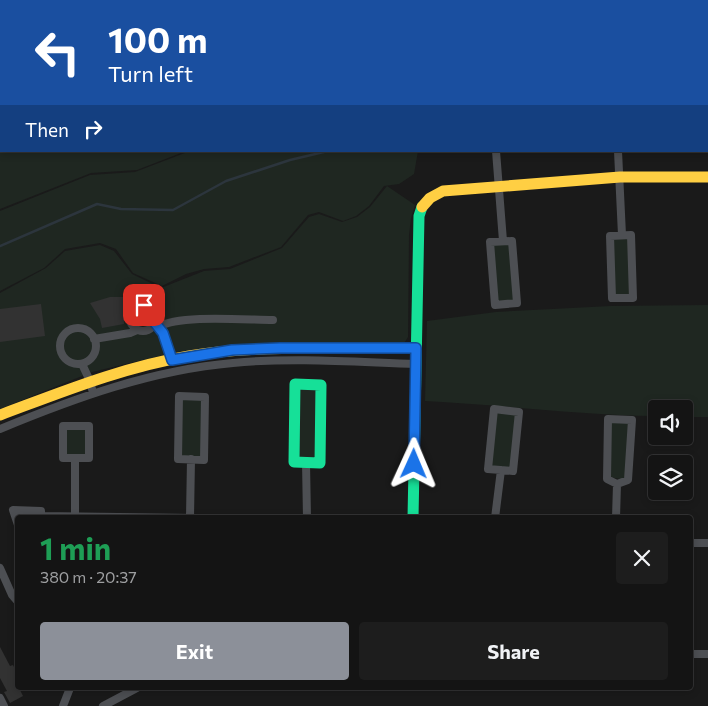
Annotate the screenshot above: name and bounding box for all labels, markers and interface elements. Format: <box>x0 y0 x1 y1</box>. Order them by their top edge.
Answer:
text: 100 m <box>108 17 208 60</box>
icon: left <box>25 20 90 85</box>
text: Turn left <box>108 60 193 87</box>
icon: right <box>79 115 107 143</box>
text: Then <box>25 118 69 141</box>
pin <box>123 284 165 326</box>
icon: arrive <box>130 291 158 319</box>
map controls <box>648 400 693 500</box>
button: sound <box>648 400 693 445</box>
position arrow <box>387 437 439 489</box>
button: layers <box>648 455 693 500</box>
text: 1 min <box>40 529 111 566</box>
button: close <box>616 532 668 584</box>
text: 380 m · 20:37 <box>40 567 137 586</box>
button: Exit <box>40 622 349 680</box>
button: Share <box>359 622 668 680</box>

